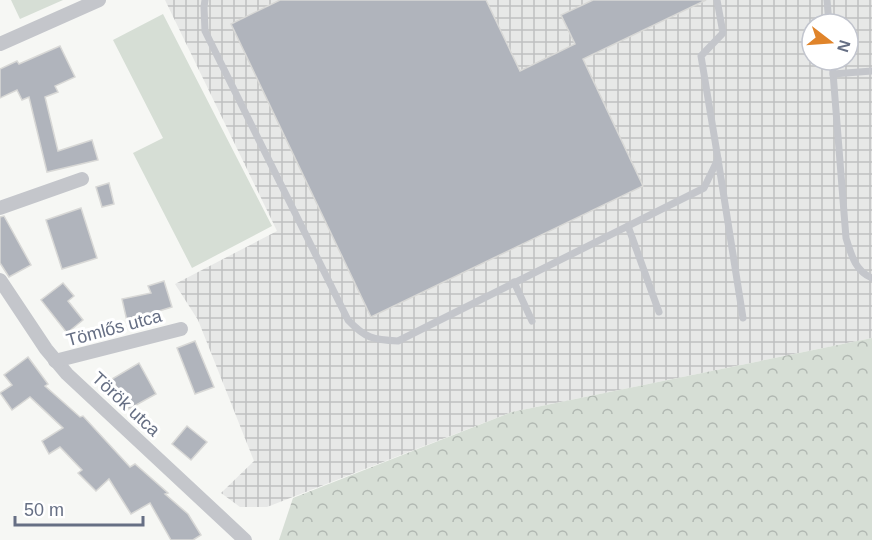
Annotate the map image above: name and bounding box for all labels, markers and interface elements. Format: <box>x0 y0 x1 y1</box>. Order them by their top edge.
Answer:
north arrow <box>800 12 860 72</box>
text: N <box>834 38 854 54</box>
street label: Tömlős utca <box>64 305 165 350</box>
street label: Török utca <box>88 368 165 441</box>
scale bar <box>15 489 142 527</box>
text: 50 m <box>24 500 64 520</box>

